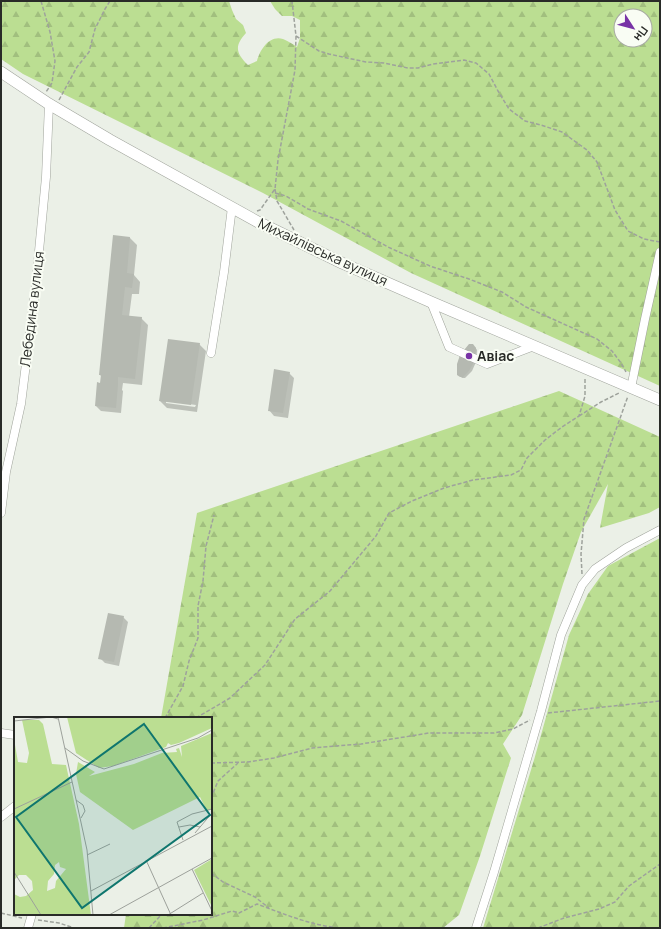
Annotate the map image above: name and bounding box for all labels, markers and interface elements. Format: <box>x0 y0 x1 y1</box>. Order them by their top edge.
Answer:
north arrow <box>613 8 653 48</box>
text: Пн <box>631 24 652 45</box>
street label: Михайлівська вулиця <box>255 213 391 290</box>
street label: Лебедина вулиця <box>15 250 48 368</box>
place label: Авіас <box>477 346 514 365</box>
marker: Авіас <box>464 351 474 361</box>
inset map <box>14 717 212 915</box>

